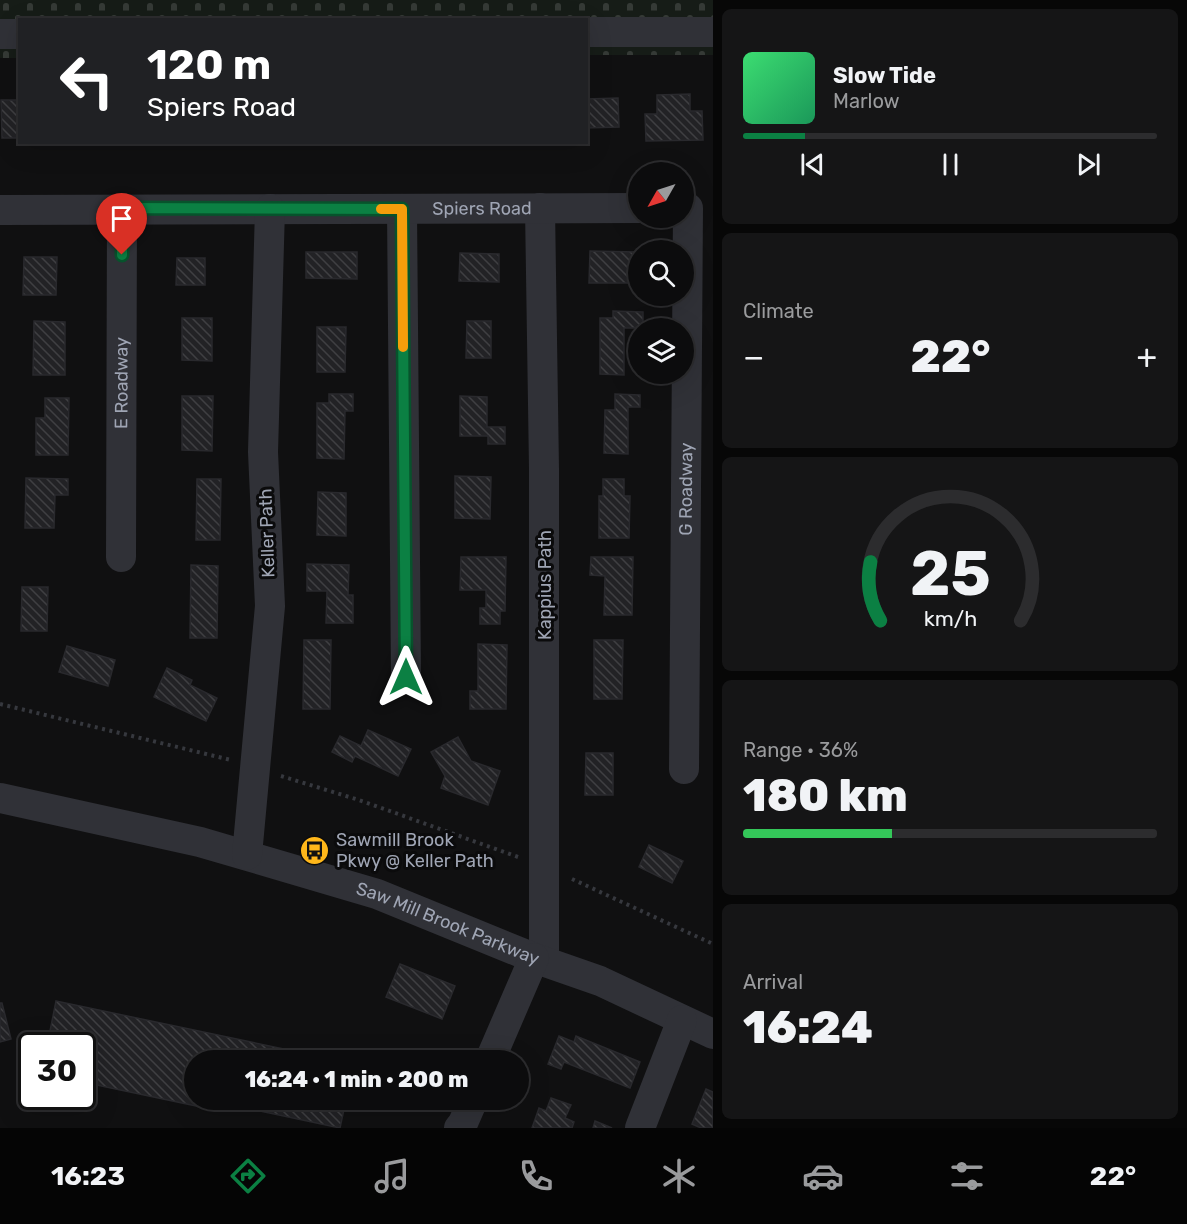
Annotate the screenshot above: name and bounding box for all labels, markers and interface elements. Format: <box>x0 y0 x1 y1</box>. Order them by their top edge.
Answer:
text: 120 m <box>147 40 271 90</box>
icon: left <box>48 42 126 120</box>
text: Slow Tide <box>833 62 936 89</box>
text: Marlow <box>833 89 900 113</box>
text: Spiers Road <box>147 91 296 123</box>
icon: previous <box>796 148 829 181</box>
icon: pause <box>934 148 967 181</box>
icon: next <box>1072 148 1105 181</box>
north arrow <box>628 162 694 228</box>
map controls <box>628 162 694 384</box>
pin <box>96 193 147 255</box>
street label: Spiers Road <box>432 197 532 220</box>
icon: arrive <box>105 202 138 235</box>
button: search <box>628 240 694 306</box>
text: Climate <box>743 299 814 323</box>
button: layers <box>628 318 694 384</box>
text: 22° <box>911 330 990 383</box>
street label: E Roadway <box>110 337 133 429</box>
text: − <box>743 337 764 376</box>
text: + <box>1136 337 1157 376</box>
street label: G Roadway <box>675 442 697 536</box>
street label: Keller Path <box>254 488 280 578</box>
street label: Kappius Path <box>534 530 556 640</box>
text: 25 <box>910 537 990 611</box>
text: km/h <box>923 606 977 631</box>
position arrow <box>374 645 438 709</box>
text: Range · 36% <box>743 738 858 762</box>
text: 180 km <box>743 769 908 822</box>
place label: Sawmill Brook Pkwy @ Keller Path <box>336 829 494 872</box>
bus stop icon: Sawmill Brook Pkwy @ Keller Path <box>299 834 331 866</box>
street label: Saw Mill Brook Parkway <box>354 878 542 970</box>
text: Arrival <box>743 970 803 994</box>
text: 16:24 <box>743 1001 873 1054</box>
speed limit sign: 30 <box>18 1032 96 1110</box>
text: 16:24 · 1 min · 200 m <box>245 1066 468 1093</box>
icon: directions <box>227 1155 269 1197</box>
icon: music <box>371 1155 413 1197</box>
icon: phone <box>515 1155 557 1197</box>
icon: climate <box>658 1155 700 1197</box>
icon: car <box>802 1155 844 1197</box>
icon: filters <box>946 1155 988 1197</box>
text: 16:23 <box>51 1160 125 1192</box>
text: 22° <box>1090 1160 1136 1192</box>

